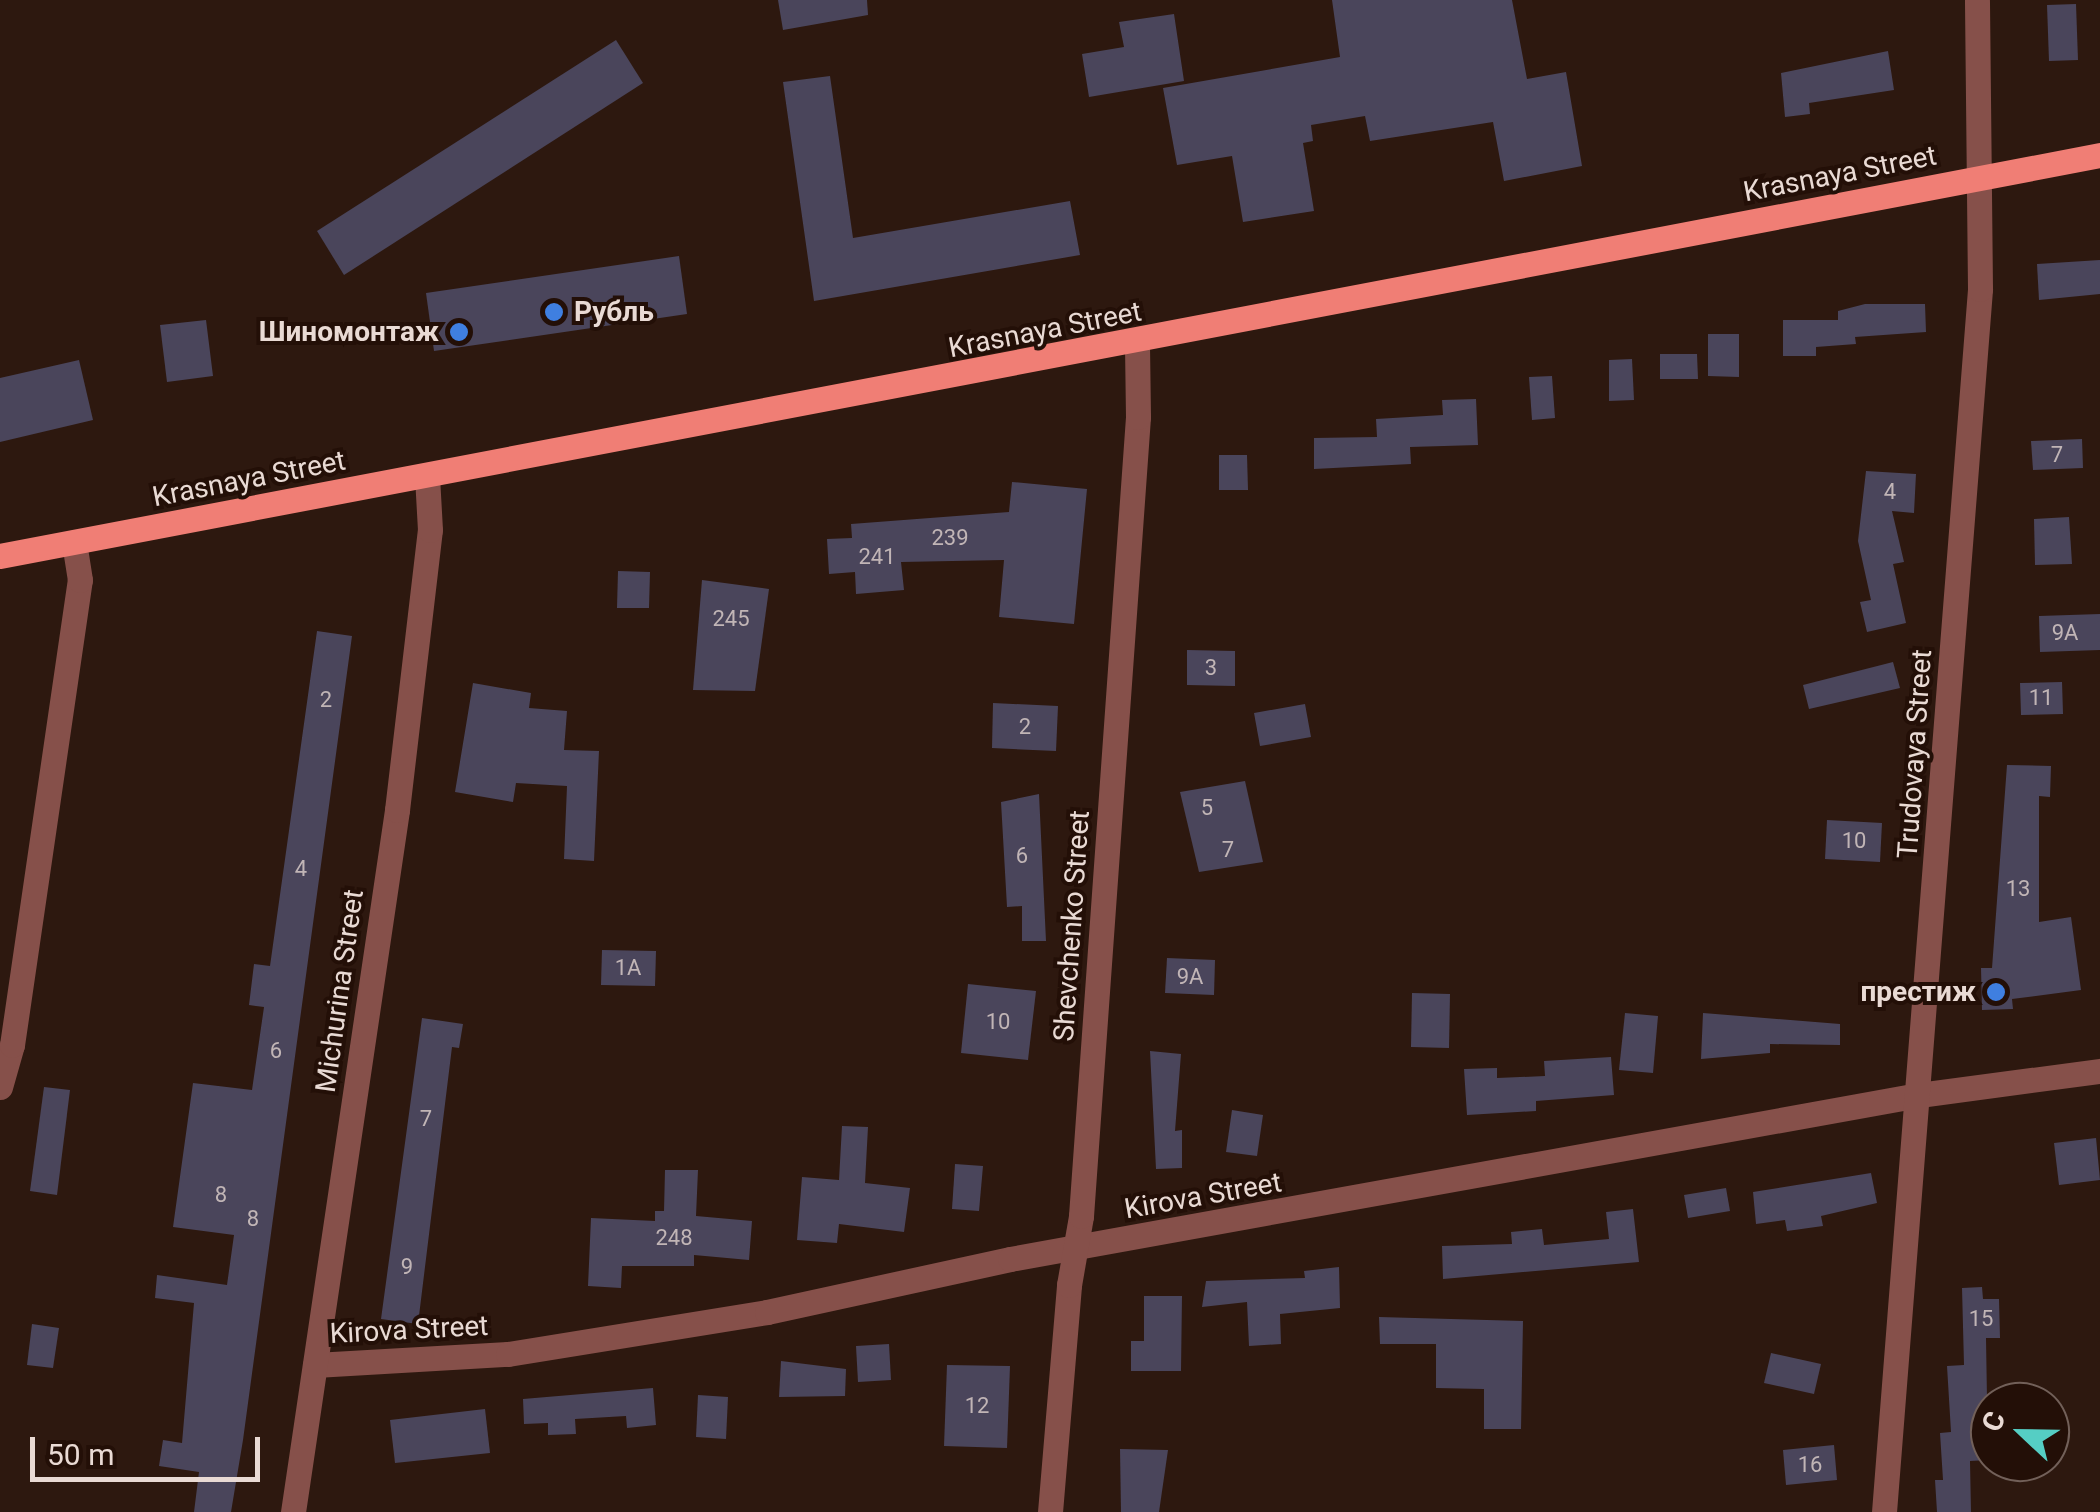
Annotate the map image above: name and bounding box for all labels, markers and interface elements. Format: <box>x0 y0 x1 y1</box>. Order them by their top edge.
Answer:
street label: Krasnaya Street <box>1741 139 1939 209</box>
place label: Рубль <box>574 295 654 329</box>
street label: Krasnaya Street <box>946 295 1144 365</box>
marker: Рубль <box>543 301 565 323</box>
place label: Шиномонтаж <box>259 315 439 349</box>
marker: Шиномонтаж <box>448 321 470 343</box>
house number: 7 <box>2051 442 2063 468</box>
street label: Krasnaya Street <box>150 444 348 514</box>
house number: 4 <box>1884 479 1896 505</box>
house number: 239 <box>931 525 969 551</box>
house number: 241 <box>858 544 896 570</box>
house number: 245 <box>712 606 750 632</box>
house number: 9А <box>2052 620 2078 646</box>
street label: Trudovaya Street <box>1891 648 1939 860</box>
house number: 3 <box>1205 655 1217 681</box>
house number: 11 <box>2029 685 2053 711</box>
house number: 2 <box>320 687 332 713</box>
house number: 2 <box>1019 714 1031 740</box>
house number: 5 <box>1201 795 1213 821</box>
street label: Shevchenko Street <box>1047 809 1097 1043</box>
house number: 10 <box>1842 828 1866 854</box>
house number: 7 <box>1222 837 1234 863</box>
house number: 6 <box>1016 843 1028 869</box>
house number: 4 <box>295 856 307 882</box>
house number: 13 <box>2006 876 2030 902</box>
street label: Michurina Street <box>309 887 371 1095</box>
house number: 1А <box>615 955 641 981</box>
house number: 9А <box>1177 964 1203 990</box>
place label: престиж <box>1861 975 1976 1009</box>
marker: престиж <box>1985 981 2007 1003</box>
house number: 10 <box>986 1009 1010 1035</box>
house number: 6 <box>270 1038 282 1064</box>
house number: 7 <box>420 1106 432 1132</box>
street label: Kirova Street <box>1122 1166 1284 1226</box>
house number: 8 <box>215 1182 227 1208</box>
house number: 8 <box>247 1206 259 1232</box>
house number: 248 <box>655 1225 693 1251</box>
house number: 9 <box>401 1254 413 1280</box>
house number: 15 <box>1969 1306 1993 1332</box>
street label: Kirova Street <box>329 1309 489 1351</box>
north arrow <box>1970 1382 2070 1482</box>
house number: 12 <box>965 1393 989 1419</box>
text: С <box>1975 1407 2012 1436</box>
scale bar <box>35 1417 265 1479</box>
text: 50 m <box>47 1437 114 1472</box>
house number: 16 <box>1798 1452 1822 1478</box>

